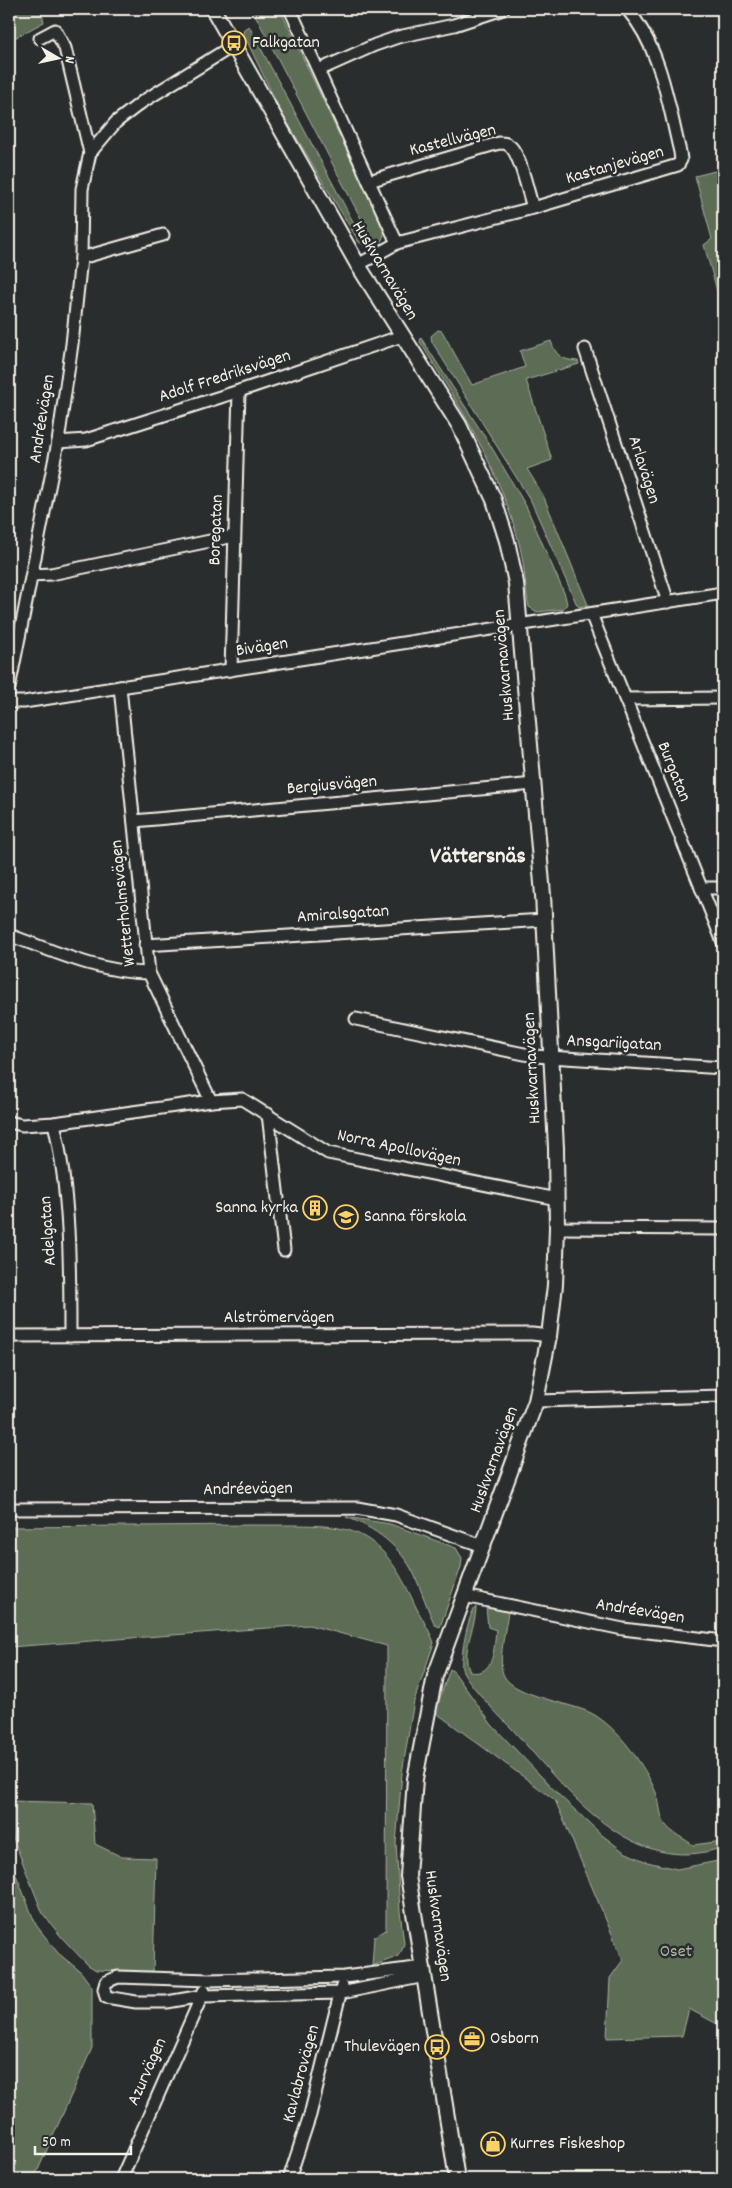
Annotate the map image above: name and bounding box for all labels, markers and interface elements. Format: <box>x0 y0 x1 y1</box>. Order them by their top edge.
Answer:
bus stop icon: Falkgatan <box>221 30 247 56</box>
place label: Falkgatan <box>252 31 320 56</box>
north arrow <box>32 32 82 82</box>
text: N <box>58 55 79 65</box>
street label: Kastellvägen <box>407 118 499 164</box>
street label: Kastanjevägen <box>563 140 667 192</box>
street label: Huskvarnavägen <box>344 217 424 325</box>
street label: Adolf Fredriksvägen <box>156 344 294 410</box>
street label: Andréevägen <box>24 373 62 465</box>
street label: Arlavägen <box>620 433 666 507</box>
street label: Boregatan <box>203 494 231 566</box>
street label: Huskvarnavägen <box>488 608 522 722</box>
street label: Bivägen <box>234 632 290 664</box>
street label: Burgatan <box>650 738 696 806</box>
street label: Bergiusvägen <box>286 770 378 802</box>
street label: Wetterholmsvägen <box>105 838 143 968</box>
district label: Vättersnäs <box>430 842 526 873</box>
street label: Amiralsgatan <box>296 899 390 931</box>
street label: Huskvarnavägen <box>518 1011 548 1125</box>
street label: Ansgariigatan <box>566 1029 662 1059</box>
street label: Norra Apollovägen <box>335 1124 463 1174</box>
street label: Adelgatan <box>34 1195 64 1267</box>
building icon: Sanna kyrka <box>302 1195 328 1221</box>
place label: Sanna kyrka <box>215 1196 299 1221</box>
school or university icon: Sanna förskola <box>333 1204 359 1230</box>
place label: Sanna förskola <box>364 1205 467 1230</box>
street label: Alströmervägen <box>224 1306 334 1331</box>
street label: Huskvarnavägen <box>464 1403 526 1517</box>
street label: Andréevägen <box>203 1477 293 1503</box>
street label: Andréevägen <box>594 1593 686 1631</box>
street label: Huskvarnavägen <box>417 1869 457 1983</box>
park label: Oset <box>660 1940 693 1965</box>
street label: Kavlabrovägen <box>277 2022 327 2126</box>
office icon: Osborn <box>459 2026 485 2052</box>
place label: Osborn <box>490 2027 539 2052</box>
street label: Azurvägen <box>122 2034 174 2110</box>
bus stop icon: Thulevägen <box>424 2034 450 2060</box>
place label: Thulevägen <box>344 2035 420 2060</box>
scale bar <box>35 2123 131 2155</box>
shop icon: Kurres Fiskeshop <box>480 2131 506 2157</box>
text: 50 m <box>42 2132 71 2154</box>
place label: Kurres Fiskeshop <box>510 2132 625 2157</box>

